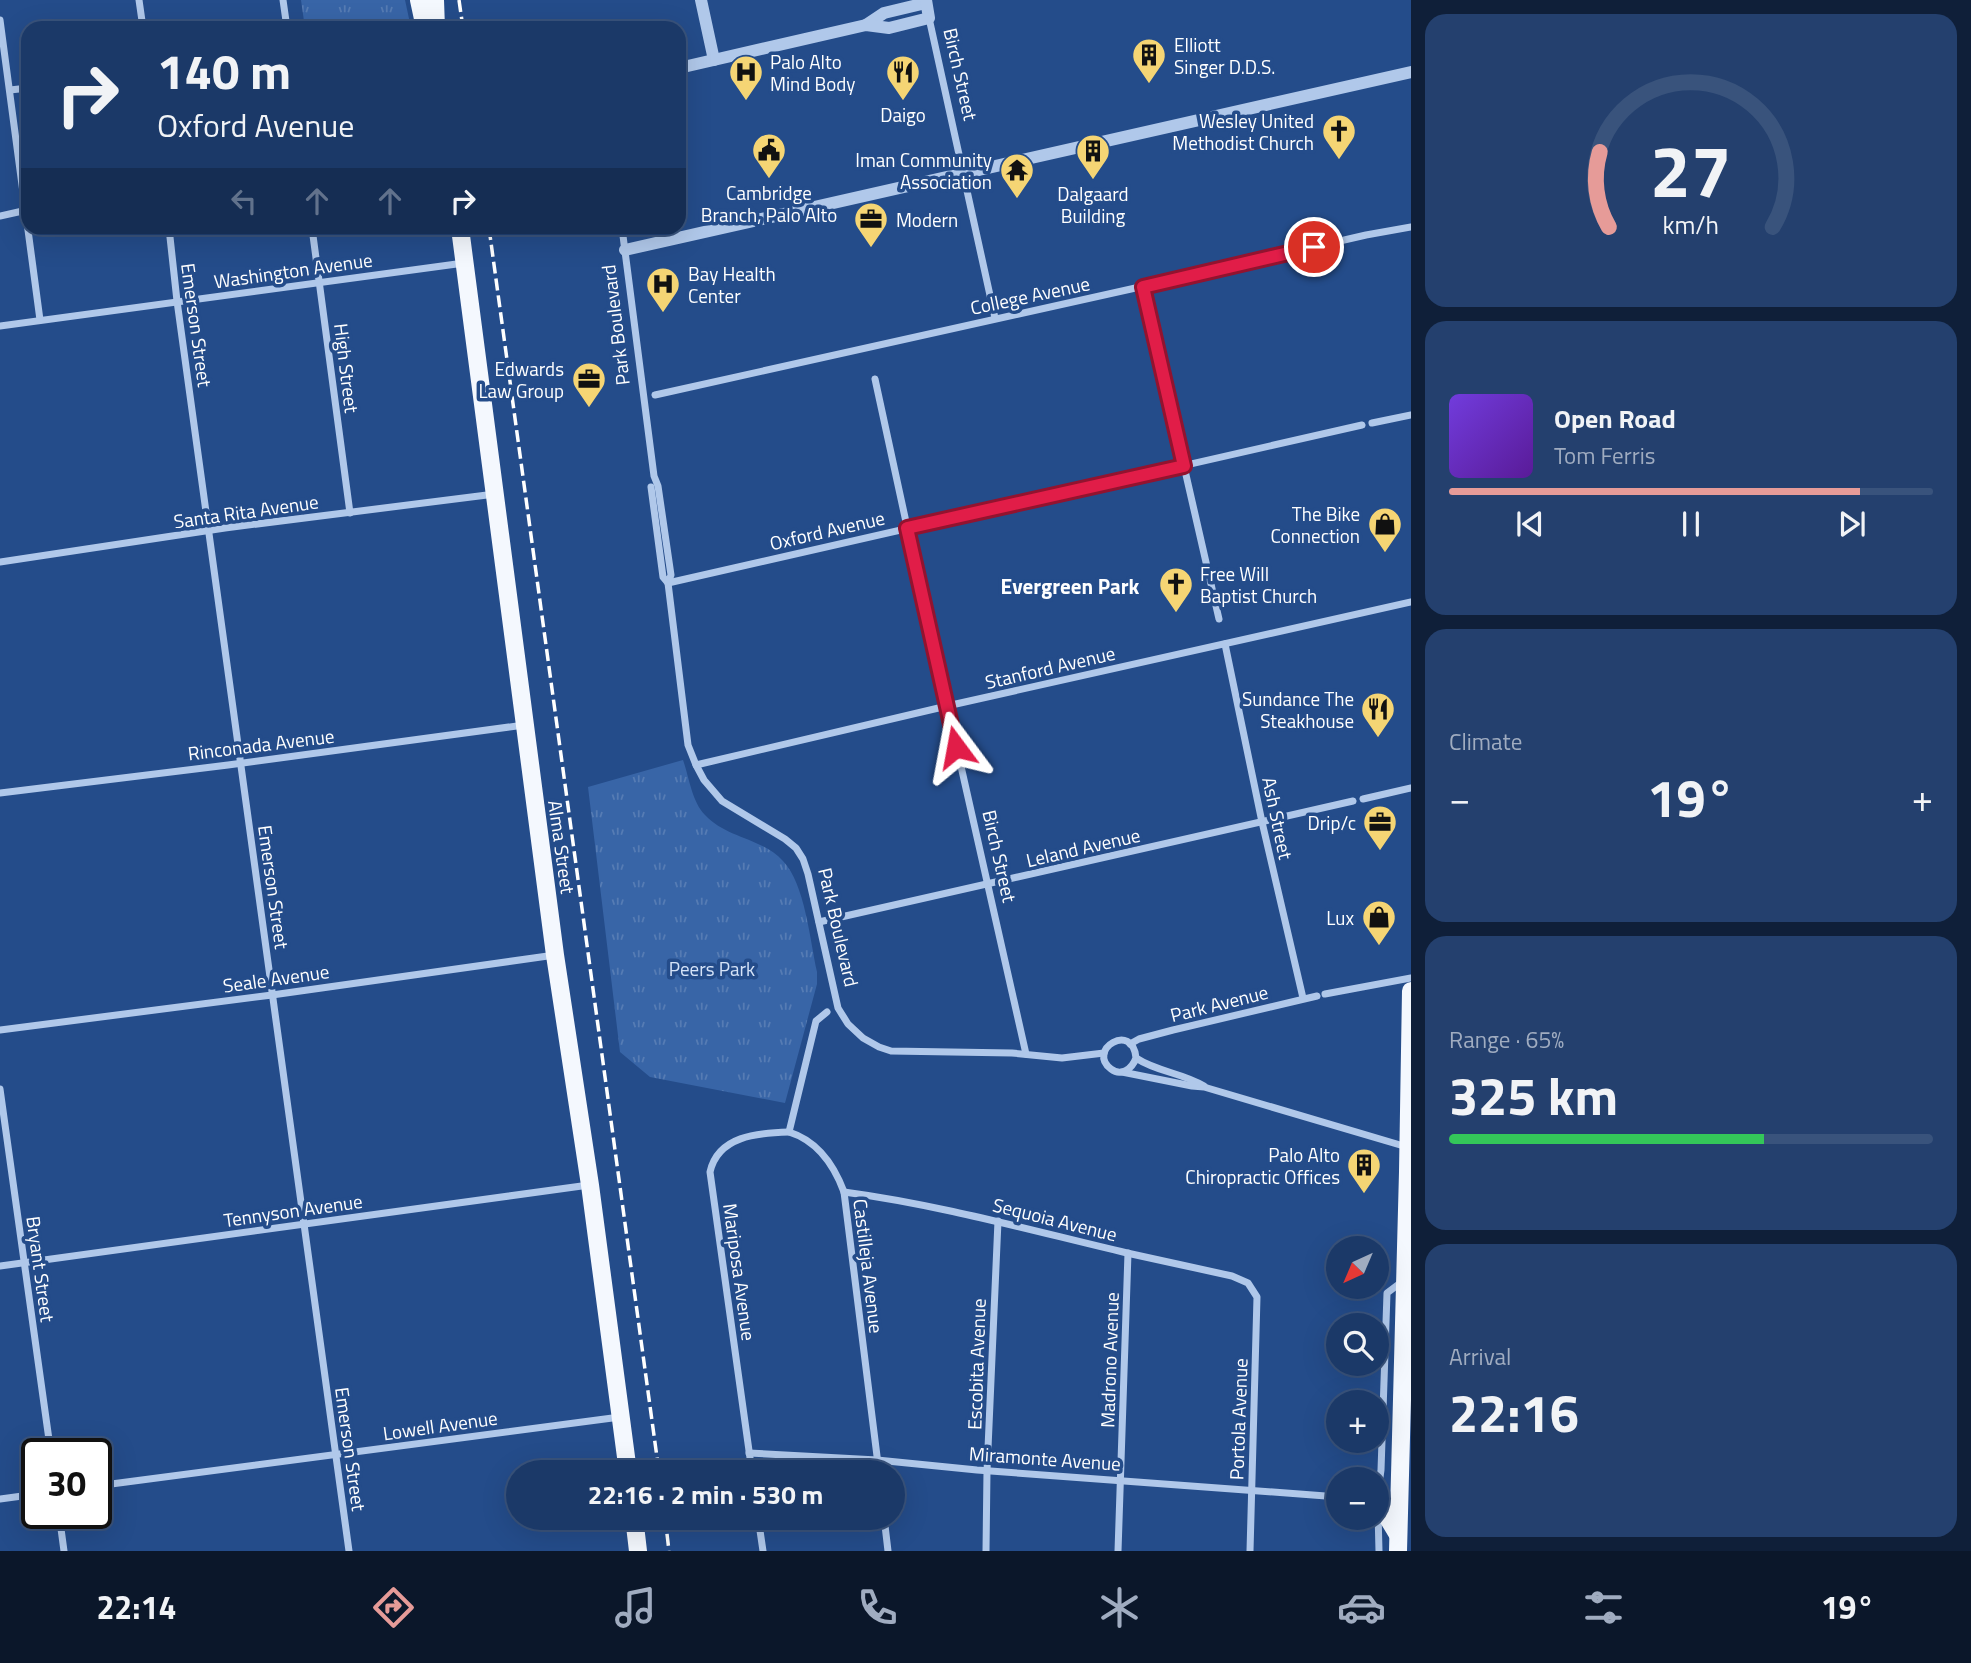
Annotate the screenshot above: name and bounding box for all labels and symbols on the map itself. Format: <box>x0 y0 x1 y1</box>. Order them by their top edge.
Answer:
street label: Birch Street <box>936 25 986 123</box>
place label: Elliott Singer D.D.S. <box>1174 30 1275 81</box>
building icon: Elliott Singer D.D.S. <box>1130 36 1168 85</box>
place label: Palo Alto Mind Body <box>770 47 856 98</box>
hospital icon: Palo Alto Mind Body <box>727 53 765 102</box>
restaurant icon: Daigo <box>884 53 922 102</box>
place label: Daigo <box>880 100 926 129</box>
place label: Wesley United Methodist Church <box>1172 106 1314 157</box>
church icon: Wesley United Methodist Church <box>1320 112 1358 161</box>
public building icon: Cambridge Branch, Palo Alto <box>750 131 788 180</box>
building icon: Dalgaard Building <box>1074 132 1112 181</box>
place label: Iman Community Association <box>855 145 992 196</box>
temple icon: Iman Community Association <box>998 151 1036 200</box>
place label: Cambridge Branch, Palo Alto <box>701 178 837 229</box>
place label: Dalgaard Building <box>1057 179 1129 230</box>
office icon: Modern <box>852 200 890 249</box>
place label: Modern <box>896 205 958 234</box>
pin <box>1284 217 1344 277</box>
street label: Washington Avenue <box>212 245 374 295</box>
place label: Bay Health Center <box>688 259 776 310</box>
street label: Emerson Street <box>174 261 220 389</box>
street label: Park Boulevard <box>593 263 637 387</box>
hospital icon: Bay Health Center <box>644 265 682 314</box>
street label: College Avenue <box>968 268 1092 322</box>
street label: High Street <box>327 322 367 415</box>
place label: Edwards Law Group <box>478 354 564 405</box>
office icon: Edwards Law Group <box>570 360 608 409</box>
street label: Santa Rita Avenue <box>172 486 320 536</box>
place label: The Bike Connection <box>1270 499 1360 550</box>
street label: Oxford Avenue <box>767 503 887 557</box>
shop icon: The Bike Connection <box>1366 505 1404 554</box>
place label: Free Will Baptist Church <box>1200 559 1317 610</box>
church icon: Free Will Baptist Church <box>1157 565 1195 614</box>
district label: Evergreen Park <box>1001 570 1140 602</box>
street label: Stanford Avenue <box>982 638 1118 696</box>
place label: Sundance The Steakhouse <box>1242 684 1354 735</box>
restaurant icon: Sundance The Steakhouse <box>1359 690 1397 739</box>
position arrow <box>919 710 993 784</box>
street label: Rinconada Avenue <box>186 721 336 767</box>
street label: Ash Street <box>1255 774 1301 862</box>
street label: Alma Street <box>541 798 583 896</box>
office icon: Drip/c <box>1361 803 1399 852</box>
street label: Birch Street <box>975 807 1025 905</box>
place label: Drip/c <box>1308 808 1356 837</box>
street label: Leland Avenue <box>1023 820 1143 874</box>
street label: Emerson Street <box>251 823 297 951</box>
street label: Park Boulevard <box>811 865 867 989</box>
shop icon: Lux <box>1360 898 1398 947</box>
place label: Lux <box>1326 903 1354 932</box>
park label: Peers Park <box>669 954 755 983</box>
street label: Seale Avenue <box>221 956 331 1000</box>
street label: Park Avenue <box>1167 977 1271 1029</box>
place label: Palo Alto Chiropractic Offices <box>1185 1140 1340 1191</box>
building icon: Palo Alto Chiropractic Offices <box>1345 1146 1383 1195</box>
street label: Tennyson Avenue <box>222 1186 364 1234</box>
street label: Sequoia Avenue <box>990 1190 1120 1248</box>
street label: Castilleja Avenue <box>846 1197 892 1335</box>
street label: Mariposa Avenue <box>716 1202 764 1342</box>
street label: Bryant Street <box>19 1214 63 1324</box>
north arrow <box>1326 1236 1390 1298</box>
street label: Madrono Avenue <box>1092 1292 1126 1428</box>
street label: Escobita Avenue <box>959 1298 993 1430</box>
street label: Portola Avenue <box>1221 1358 1255 1480</box>
street label: Emerson Street <box>328 1385 374 1513</box>
street label: Lowell Avenue <box>381 1403 499 1447</box>
speed limit sign: 30 <box>21 1438 112 1529</box>
street label: Miramonte Avenue <box>968 1438 1122 1478</box>

